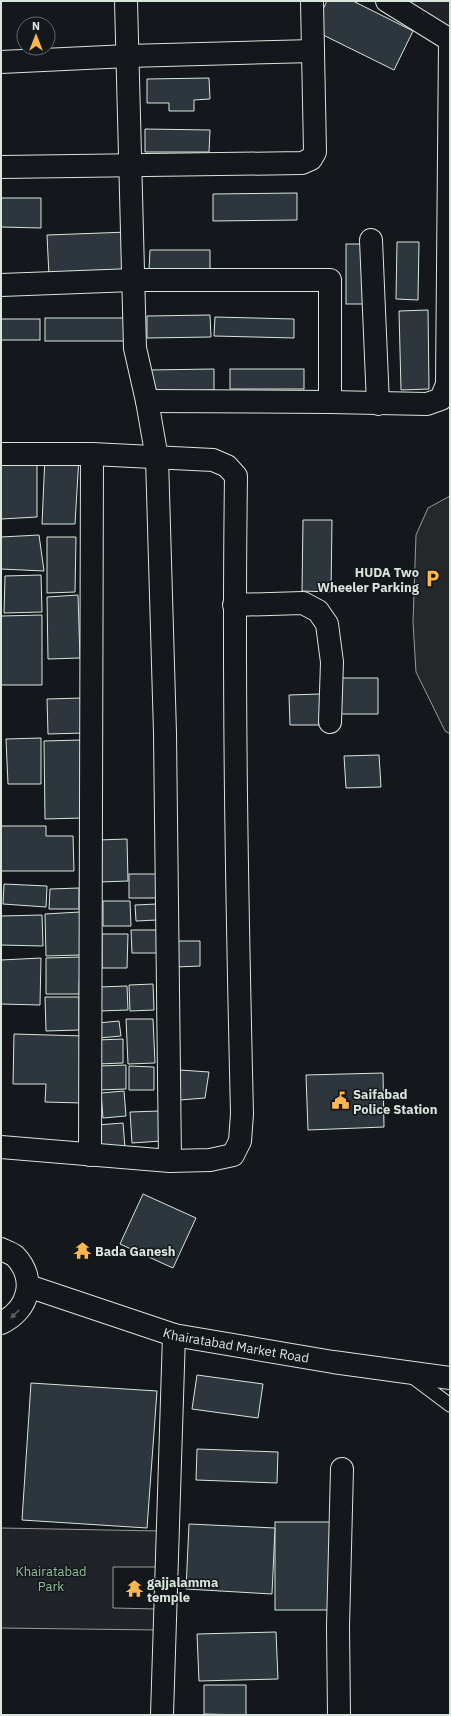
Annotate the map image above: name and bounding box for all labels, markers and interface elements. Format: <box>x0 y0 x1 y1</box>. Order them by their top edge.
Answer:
north arrow <box>16 16 56 56</box>
text: N <box>32 19 40 33</box>
place label: HUDA Two Wheeler Parking <box>317 564 420 596</box>
parking icon: HUDA Two Wheeler Parking <box>422 569 442 589</box>
place label: Saifabad Police Station <box>353 1086 437 1118</box>
public building icon: Saifabad Police Station <box>330 1091 350 1111</box>
temple icon: Bada Ganesh <box>72 1241 92 1261</box>
place label: Bada Ganesh <box>95 1243 176 1260</box>
one-way arrow <box>10 1309 20 1318</box>
street label: Khairatabad Market Road <box>161 1324 310 1367</box>
park label: Khairatabad Park <box>15 1563 87 1595</box>
place label: gajjalamma temple <box>147 1574 218 1606</box>
temple icon: gajjalamma temple <box>124 1579 144 1599</box>

